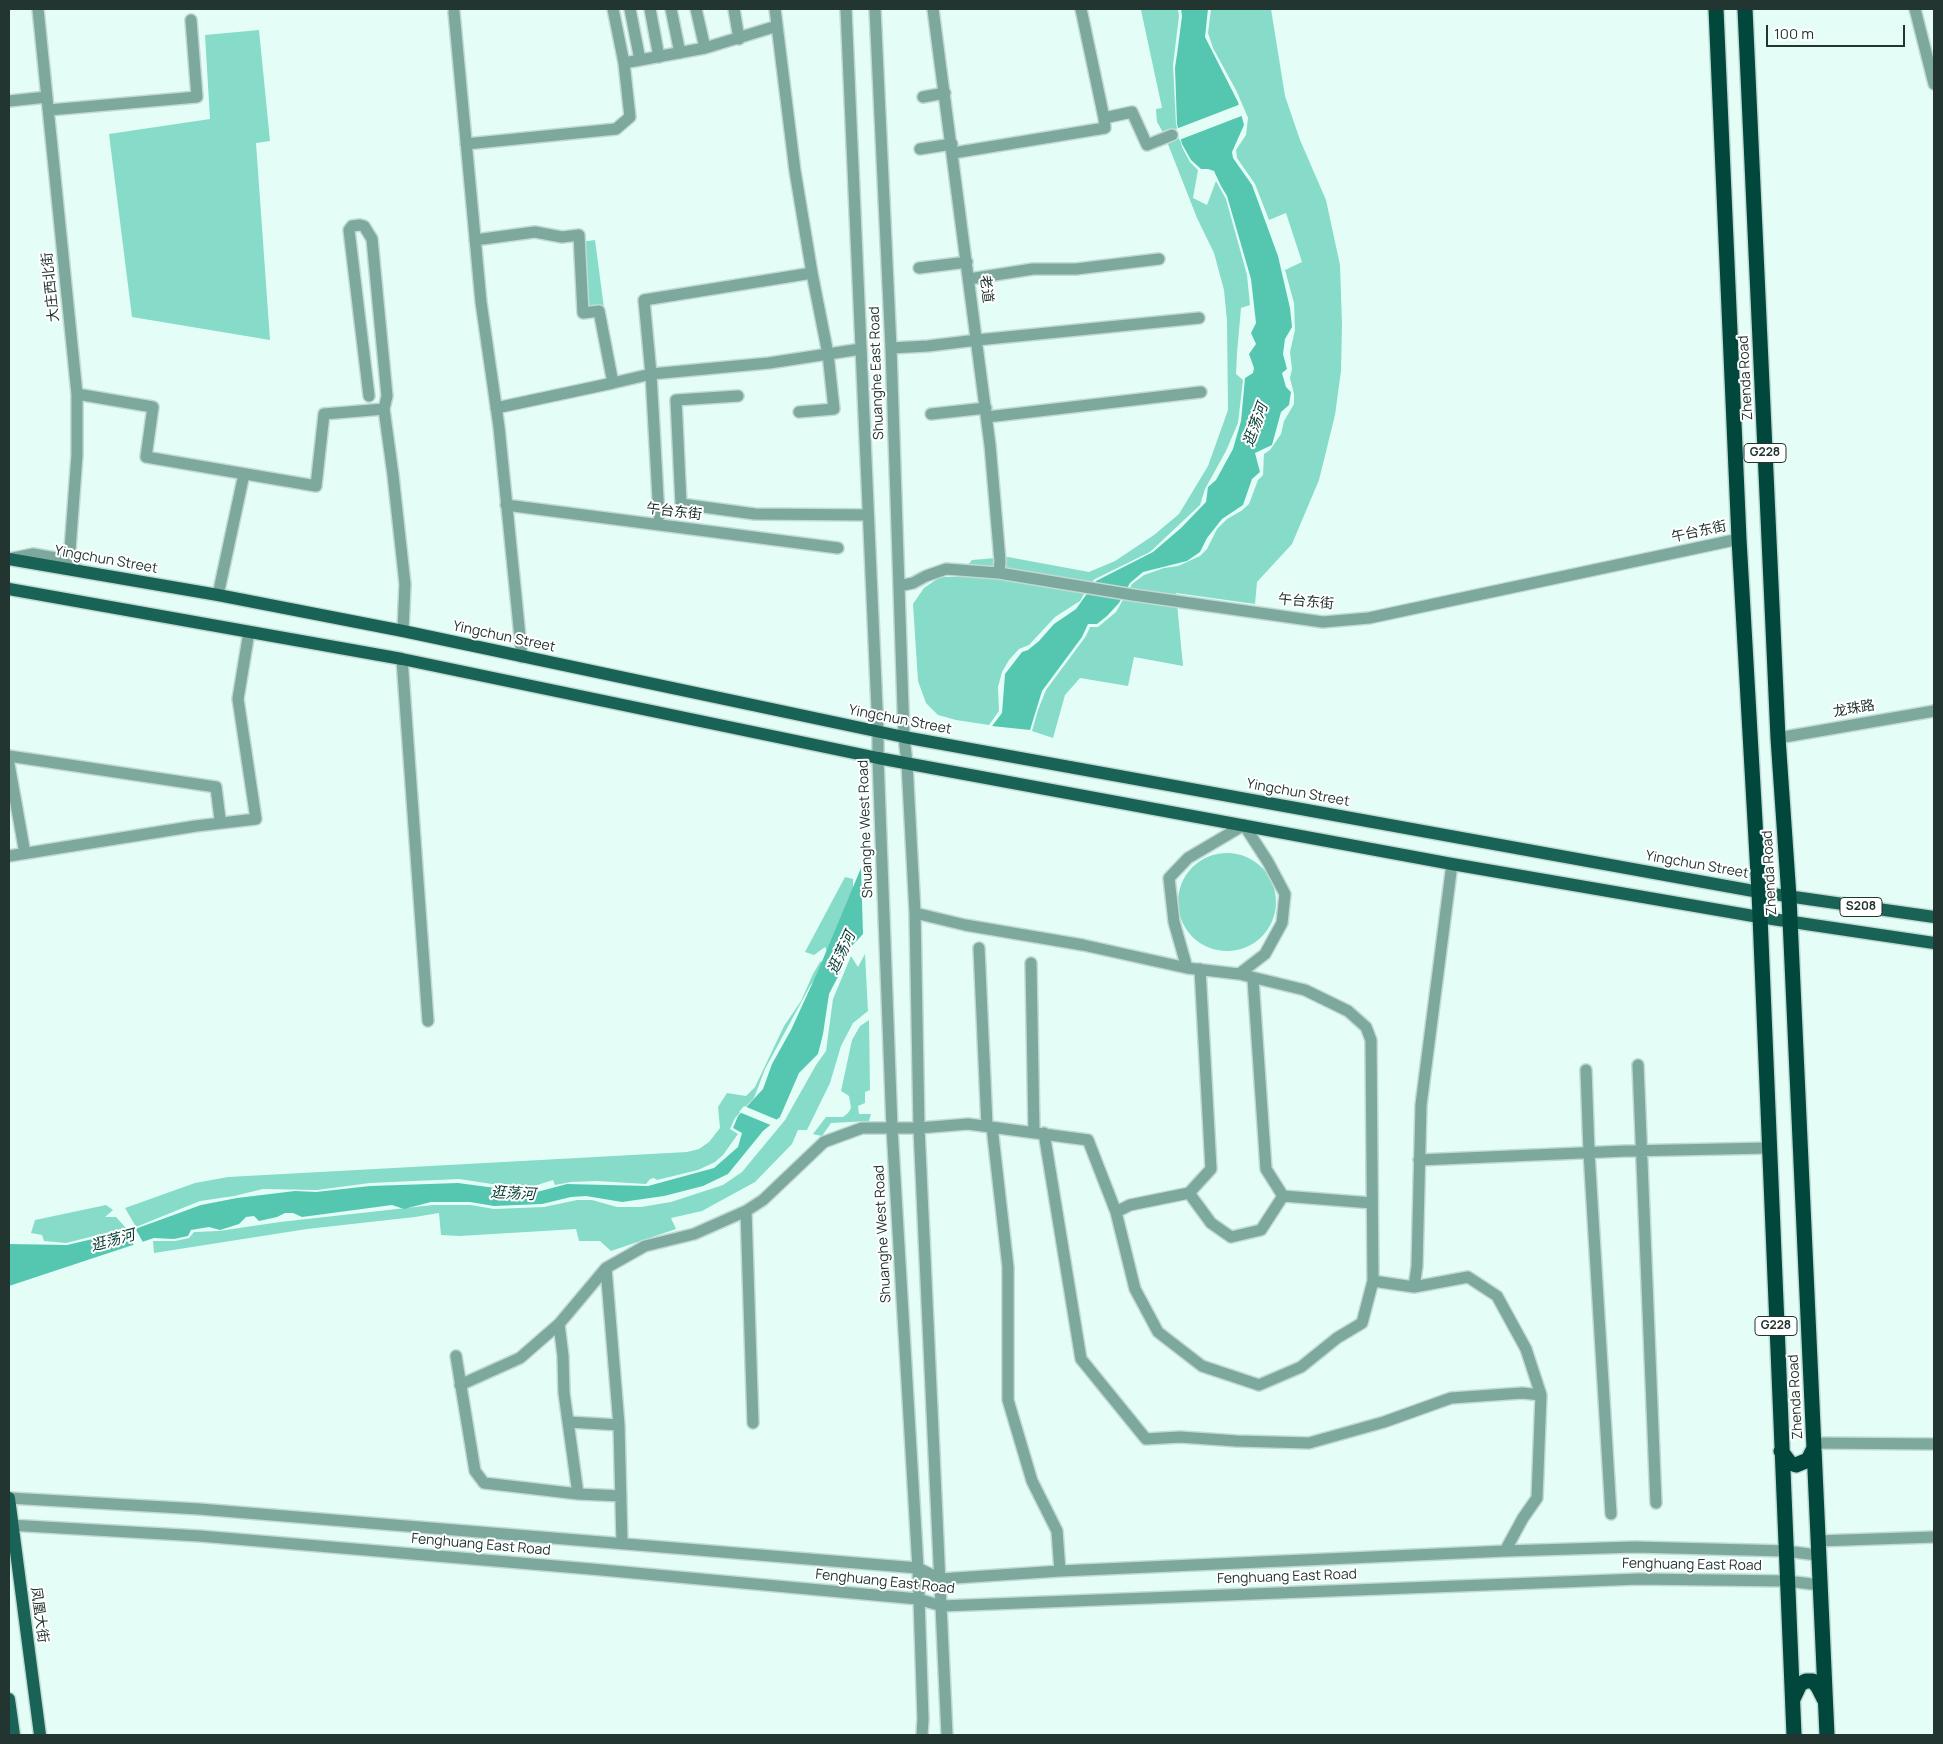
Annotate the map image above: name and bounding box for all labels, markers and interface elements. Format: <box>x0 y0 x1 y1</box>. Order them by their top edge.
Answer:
scale bar <box>1768 15 1907 47</box>
text: 100 m <box>1774 23 1814 44</box>
street label: 大庄西北街 <box>39 251 63 323</box>
street label: 老道 <box>976 274 996 304</box>
street label: Shuanghe East Road <box>866 306 888 440</box>
street label: Zhenda Road <box>1735 335 1757 421</box>
water label: 逛荡河 <box>1240 401 1272 449</box>
road number: G228 <box>1744 443 1786 462</box>
street label: 午台东街 <box>645 500 703 524</box>
street label: 午台东街 <box>1670 518 1728 546</box>
street label: Yingchun Street <box>53 543 159 577</box>
street label: 午台东街 <box>1277 591 1335 613</box>
street label: Yingchun Street <box>451 618 557 656</box>
street label: 龙珠路 <box>1832 697 1876 721</box>
street label: Yingchun Street <box>847 702 953 738</box>
street label: Shuanghe West Road <box>855 760 877 898</box>
street label: Yingchun Street <box>1245 776 1351 810</box>
street label: Zhenda Road <box>1759 830 1781 916</box>
street label: Yingchun Street <box>1644 848 1750 882</box>
road number: S208 <box>1840 898 1882 916</box>
water label: 逛荡河 <box>824 929 860 977</box>
street label: Shuanghe West Road <box>871 1164 895 1304</box>
water label: 逛荡河 <box>490 1184 536 1204</box>
water label: 逛荡河 <box>89 1226 137 1256</box>
road number: G228 <box>1755 1316 1797 1335</box>
street label: Zhenda Road <box>1785 1354 1807 1440</box>
street label: Fenghuang East Road <box>411 1531 551 1559</box>
street label: Fenghuang East Road <box>1622 1555 1762 1575</box>
street label: Fenghuang East Road <box>815 1566 955 1598</box>
street label: Fenghuang East Road <box>1217 1566 1357 1588</box>
street label: 凤凰大街 <box>27 1586 51 1644</box>

